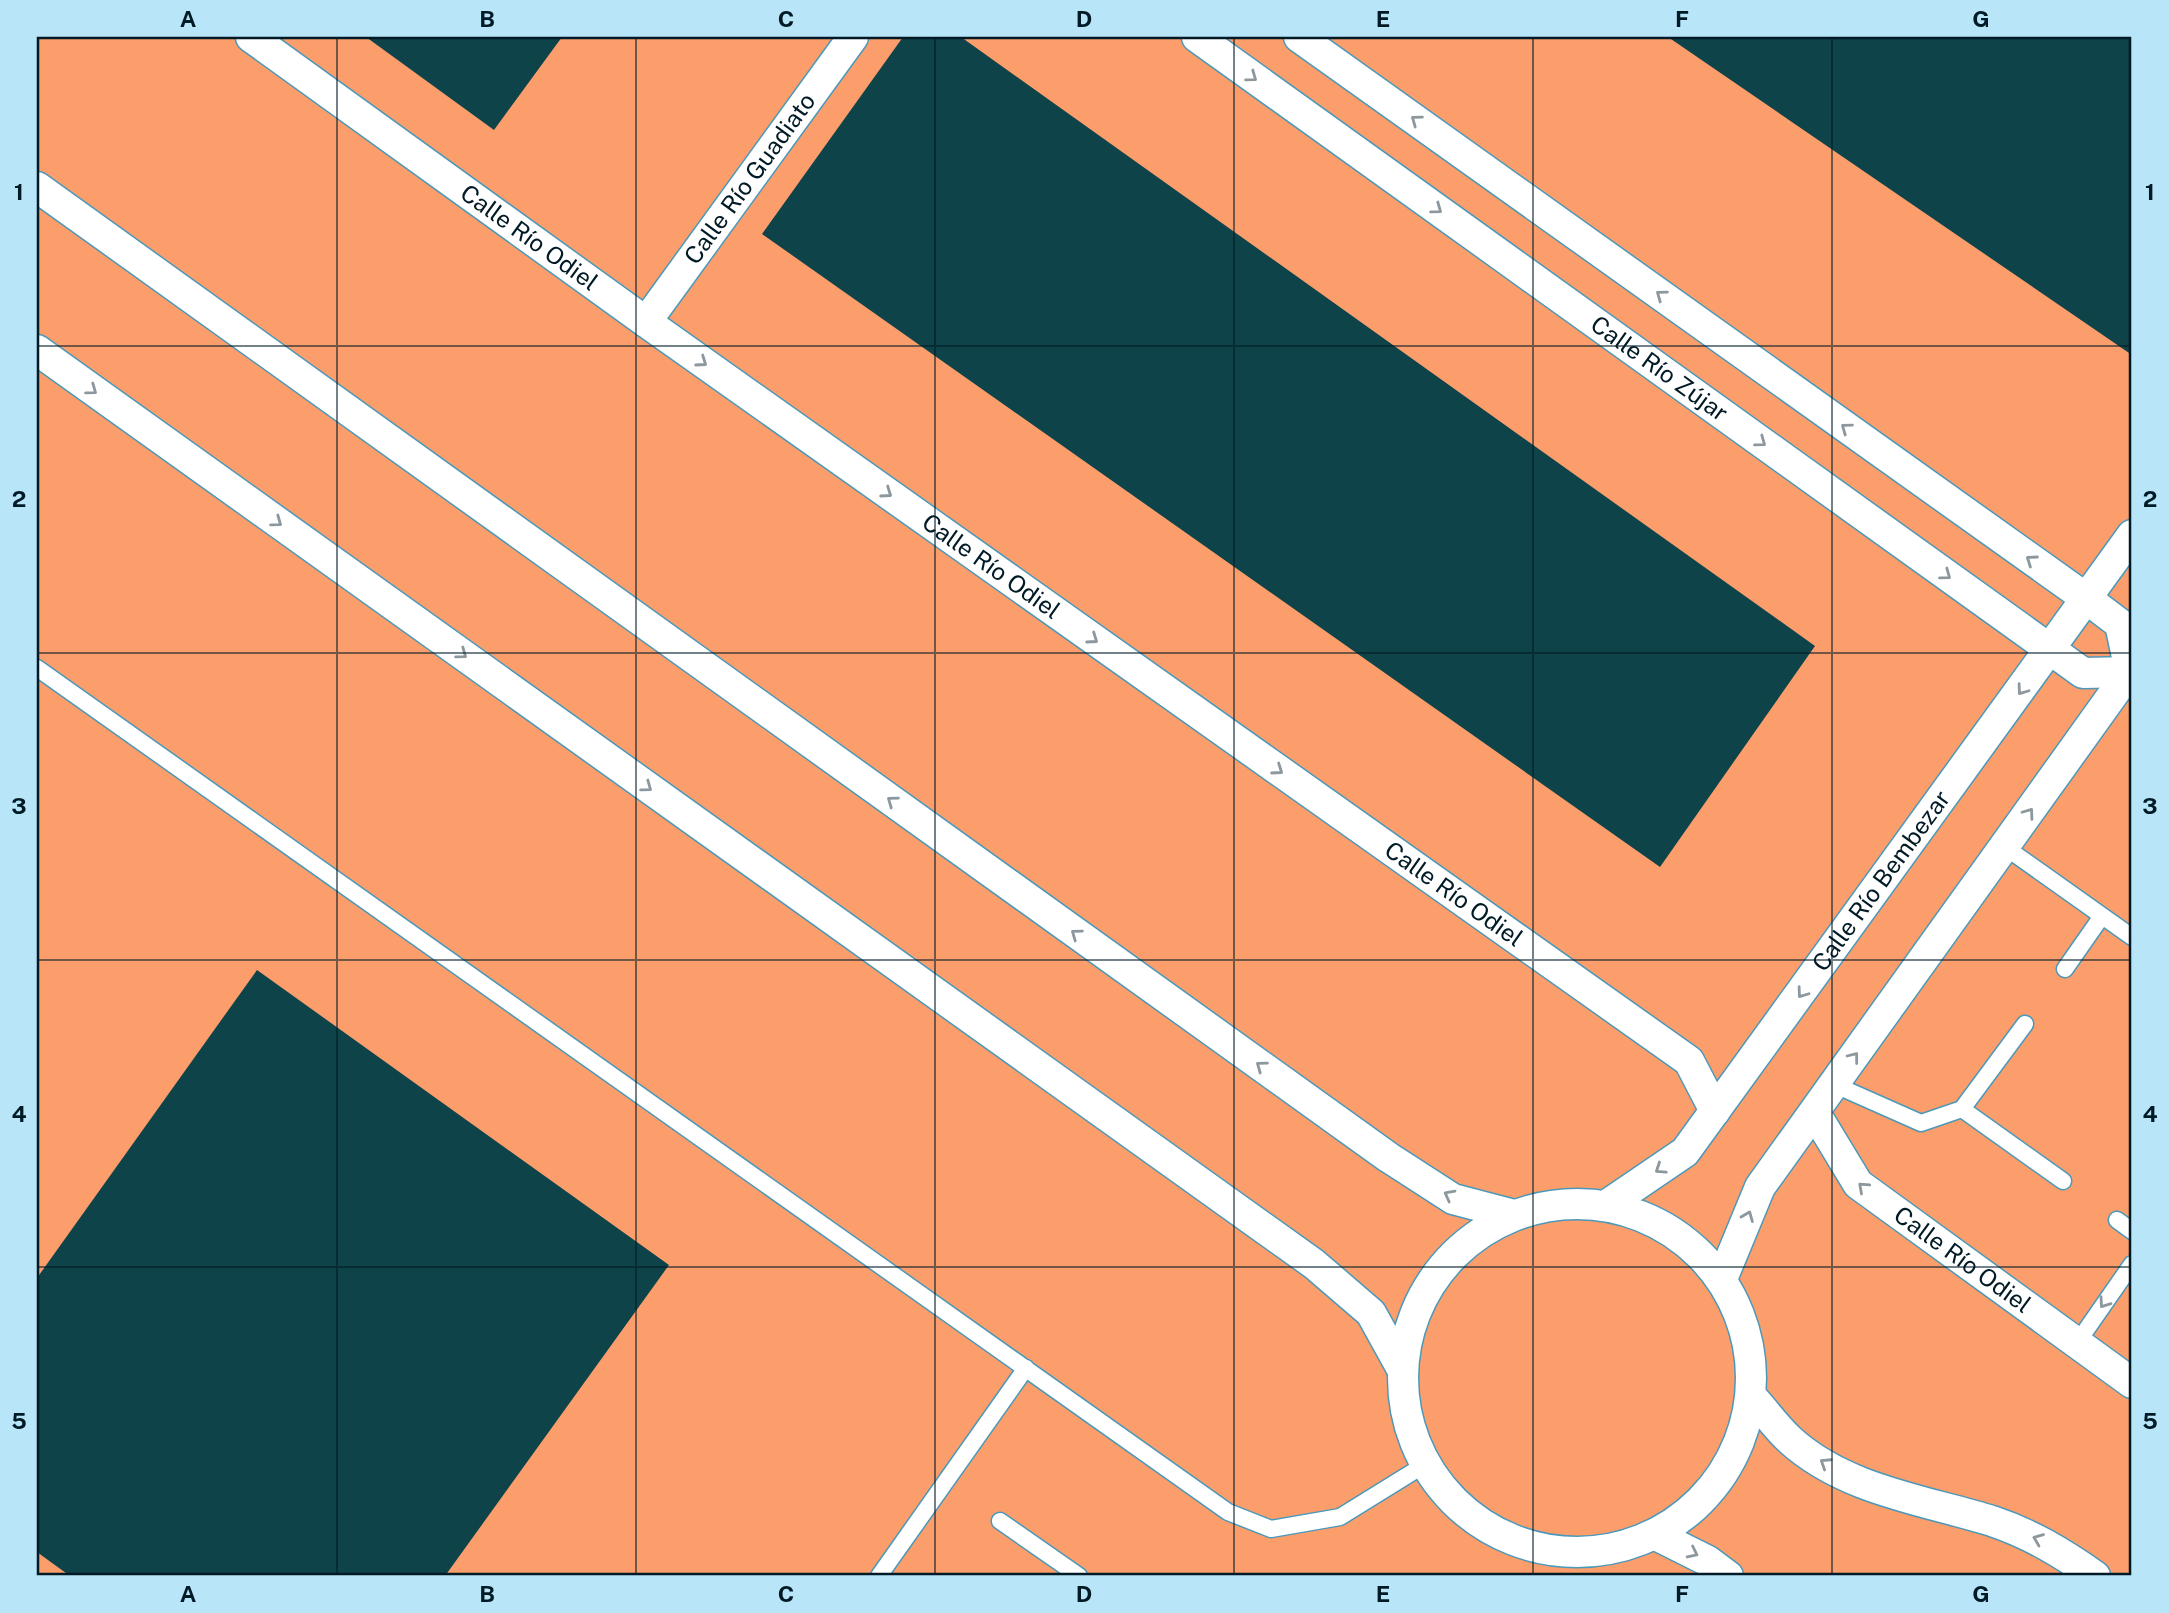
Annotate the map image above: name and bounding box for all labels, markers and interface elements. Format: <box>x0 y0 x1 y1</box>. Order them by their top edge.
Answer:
text: A <box>180 5 197 32</box>
text: B <box>479 5 495 32</box>
text: C <box>778 5 794 32</box>
text: D <box>1076 5 1092 32</box>
text: E <box>1376 5 1390 32</box>
text: F <box>1675 5 1689 32</box>
text: G <box>1972 5 1990 32</box>
one-way arrow <box>1244 68 1257 81</box>
street label: Calle Río Guadiato <box>678 87 821 269</box>
one-way arrow <box>1411 116 1424 128</box>
text: 1 <box>14 178 24 205</box>
street label: Calle Río Odiel <box>456 178 604 296</box>
text: 1 <box>2145 178 2155 205</box>
one-way arrow <box>1429 201 1442 214</box>
one-way arrow <box>1656 291 1669 304</box>
street label: Calle Río Zújar <box>1586 309 1734 427</box>
one-way arrow <box>694 354 707 366</box>
one-way arrow <box>84 382 97 394</box>
one-way arrow <box>1841 424 1854 436</box>
one-way arrow <box>1753 434 1766 446</box>
text: 2 <box>12 485 26 512</box>
one-way arrow <box>879 485 892 497</box>
text: 2 <box>2143 485 2157 512</box>
street label: Calle Río Odiel <box>917 507 1066 624</box>
one-way arrow <box>269 514 282 526</box>
one-way arrow <box>2026 556 2039 568</box>
one-way arrow <box>1938 567 1951 579</box>
one-way arrow <box>1085 631 1098 643</box>
one-way arrow <box>454 646 467 659</box>
one-way arrow <box>2018 682 2030 695</box>
one-way arrow <box>1270 762 1283 774</box>
one-way arrow <box>639 779 652 791</box>
street label: Calle Río Bembezar <box>1806 785 1955 976</box>
text: 3 <box>11 792 27 819</box>
text: 3 <box>2142 792 2158 819</box>
one-way arrow <box>887 797 900 809</box>
one-way arrow <box>2021 808 2033 821</box>
street label: Calle Río Odiel <box>1380 835 1529 952</box>
one-way arrow <box>1071 930 1084 942</box>
one-way arrow <box>1797 985 1810 998</box>
one-way arrow <box>1846 1053 1859 1065</box>
one-way arrow <box>1256 1062 1269 1075</box>
text: 4 <box>11 1100 27 1127</box>
text: 4 <box>2142 1100 2158 1127</box>
one-way arrow <box>1655 1161 1668 1173</box>
one-way arrow <box>1858 1183 1871 1195</box>
one-way arrow <box>1443 1190 1456 1203</box>
street label: Calle Río Odiel <box>1889 1200 2037 1318</box>
one-way arrow <box>1740 1210 1754 1223</box>
one-way arrow <box>2100 1295 2112 1308</box>
text: 5 <box>11 1407 27 1434</box>
text: 5 <box>2142 1407 2158 1434</box>
one-way arrow <box>1820 1458 1833 1471</box>
one-way arrow <box>2033 1534 2045 1548</box>
one-way arrow <box>1686 1545 1698 1559</box>
text: A <box>180 1580 197 1607</box>
text: B <box>479 1580 495 1607</box>
text: C <box>778 1580 794 1607</box>
text: D <box>1076 1580 1092 1607</box>
text: E <box>1376 1580 1390 1607</box>
text: F <box>1675 1580 1689 1607</box>
text: G <box>1972 1580 1990 1607</box>

